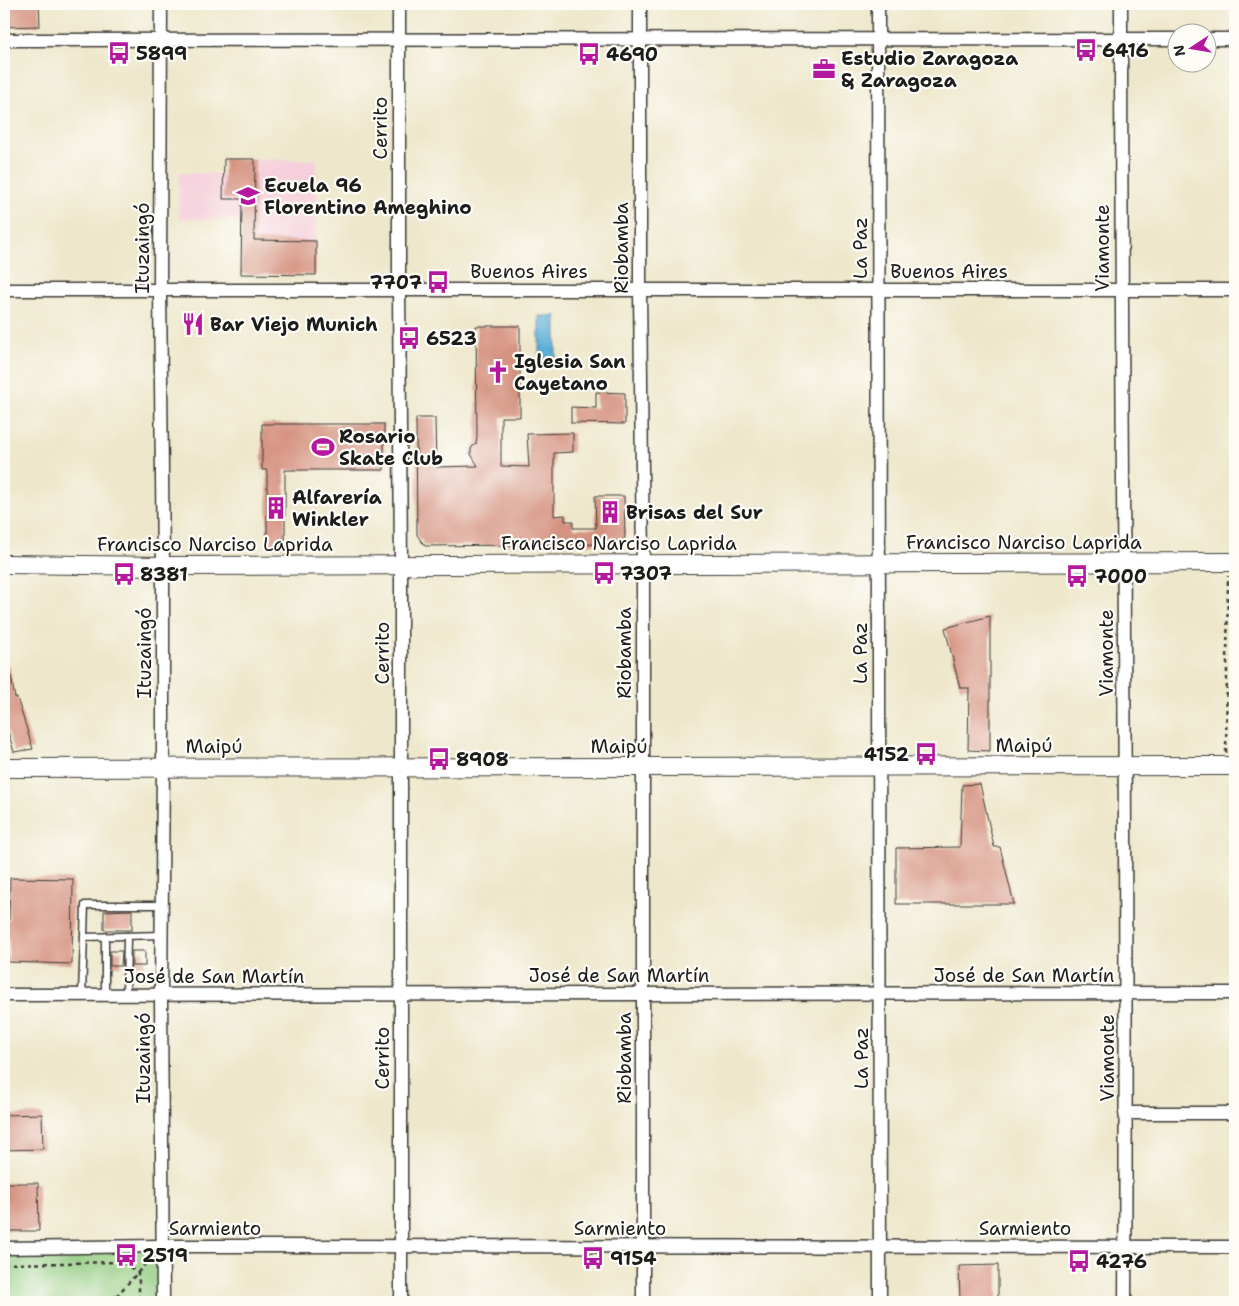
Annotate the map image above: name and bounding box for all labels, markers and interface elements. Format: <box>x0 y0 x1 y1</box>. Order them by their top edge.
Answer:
north arrow <box>1166 22 1216 72</box>
bus stop icon: 6416 <box>1073 37 1099 63</box>
place label: 6416 <box>1102 38 1149 63</box>
bus stop icon: 5899 <box>106 40 132 66</box>
place label: 5899 <box>136 41 187 66</box>
bus stop icon: 4690 <box>576 41 602 67</box>
place label: 4690 <box>606 42 658 67</box>
text: N <box>1169 43 1189 58</box>
place label: Estudio Zaragoza & Zaragoza <box>841 46 1018 93</box>
office icon: Estudio Zaragoza & Zaragoza <box>811 56 837 82</box>
street label: Cerrito <box>368 97 393 159</box>
place label: Ecuela 96 Florentino Ameghino <box>264 173 472 220</box>
school or university icon: Ecuela 96 Florentino Ameghino <box>235 183 261 209</box>
street label: Riobamba <box>609 202 634 294</box>
street label: Ituzaingó <box>130 203 155 293</box>
street label: Viamonte <box>1090 204 1115 292</box>
street label: La Paz <box>848 217 873 279</box>
street label: Buenos Aires <box>470 259 588 284</box>
street label: Buenos Aires <box>890 259 1008 284</box>
bus stop icon: 7707 <box>425 269 451 295</box>
place label: 7707 <box>370 270 422 295</box>
restaurant icon: Bar Viejo Munich <box>180 311 206 337</box>
place label: Bar Viejo Munich <box>210 312 378 337</box>
bus stop icon: 6523 <box>396 325 422 351</box>
place label: 6523 <box>426 326 477 351</box>
place label: Iglesia San Cayetano <box>514 349 626 396</box>
church icon: Iglesia San Cayetano <box>485 359 511 385</box>
place label: Rosario Skate Club <box>339 424 443 471</box>
sports icon: Rosario Skate Club <box>310 434 336 460</box>
place label: Alfarería Winkler <box>292 485 382 532</box>
building icon: Alfarería Winkler <box>263 495 289 521</box>
building icon: Brisas del Sur <box>597 499 623 525</box>
place label: Brisas del Sur <box>626 500 763 525</box>
street label: Francisco Narciso Laprida <box>906 530 1142 555</box>
street label: Francisco Narciso Laprida <box>501 531 737 556</box>
street label: Francisco Narciso Laprida <box>97 532 333 557</box>
bus stop icon: 7307 <box>591 560 617 586</box>
bus stop icon: 8381 <box>111 561 137 587</box>
place label: 7307 <box>620 561 672 586</box>
place label: 8381 <box>140 562 188 587</box>
bus stop icon: 7000 <box>1064 563 1090 589</box>
place label: 7000 <box>1094 564 1147 589</box>
street label: Riobamba <box>612 607 637 699</box>
street label: Ituzaingó <box>132 608 157 698</box>
street label: Viamonte <box>1094 609 1119 697</box>
street label: Cerrito <box>370 622 395 684</box>
street label: La Paz <box>848 622 873 684</box>
street label: Maipú <box>996 733 1052 758</box>
street label: Maipú <box>186 734 242 759</box>
street label: Maipú <box>591 734 647 759</box>
bus stop icon: 4152 <box>913 741 939 767</box>
place label: 4152 <box>864 742 909 767</box>
bus stop icon: 8908 <box>426 746 452 772</box>
place label: 8908 <box>456 747 509 772</box>
street label: José de San Martín <box>529 963 709 988</box>
street label: José de San Martín <box>934 963 1114 988</box>
street label: José de San Martín <box>124 964 304 989</box>
street label: Riobamba <box>612 1012 637 1104</box>
street label: Ituzaingó <box>131 1013 156 1103</box>
street label: Viamonte <box>1095 1014 1120 1102</box>
street label: Cerrito <box>370 1027 395 1089</box>
street label: La Paz <box>849 1027 874 1089</box>
street label: Sarmiento <box>169 1216 261 1241</box>
street label: Sarmiento <box>574 1216 666 1241</box>
street label: Sarmiento <box>979 1216 1071 1241</box>
bus stop icon: 2519 <box>113 1242 139 1268</box>
place label: 2519 <box>142 1243 188 1268</box>
bus stop icon: 9154 <box>580 1245 606 1271</box>
place label: 9154 <box>610 1246 657 1271</box>
bus stop icon: 4276 <box>1066 1248 1092 1274</box>
place label: 4276 <box>1096 1249 1147 1274</box>

